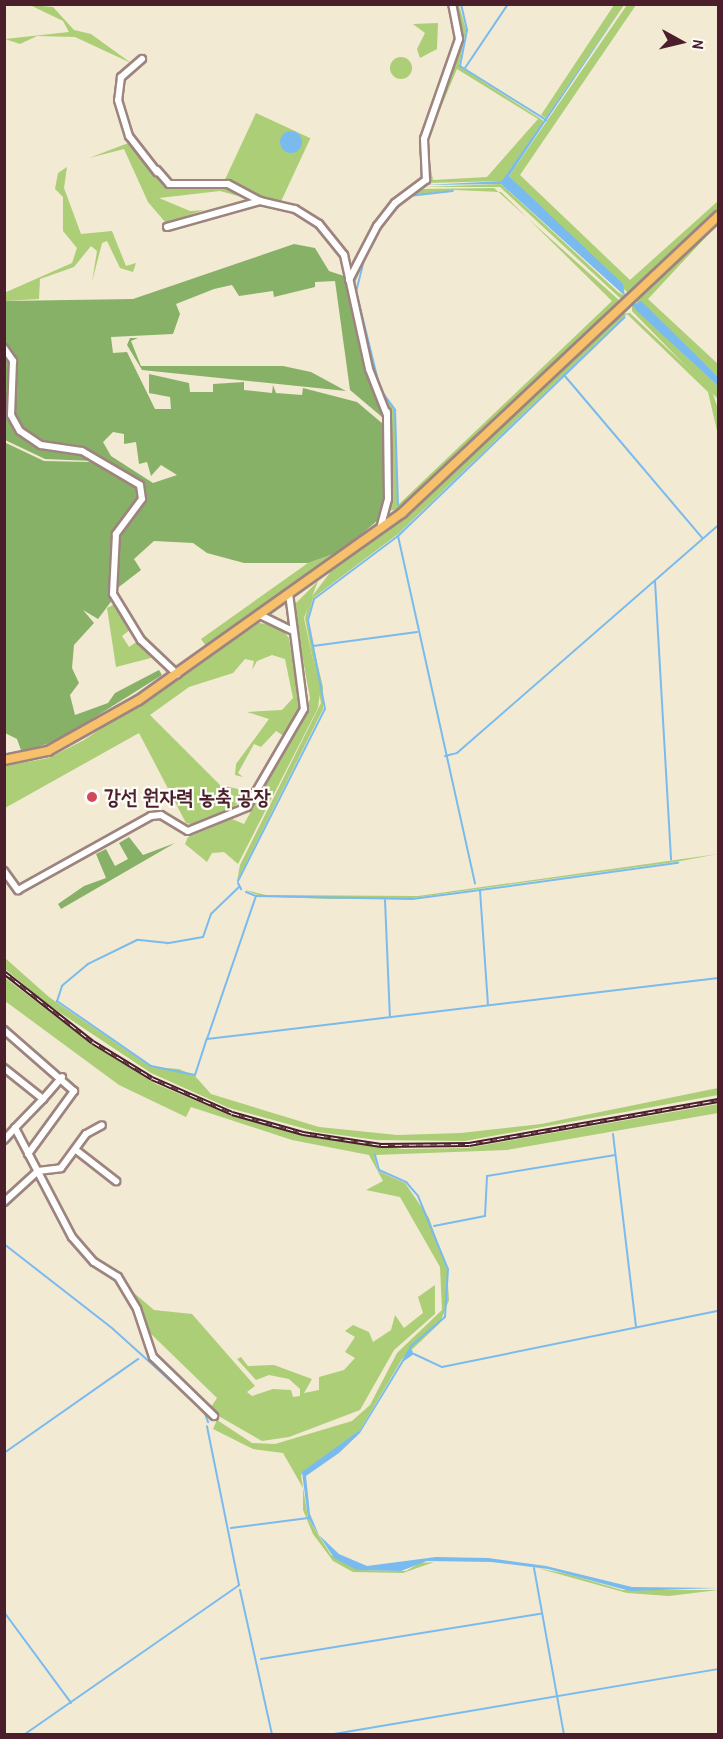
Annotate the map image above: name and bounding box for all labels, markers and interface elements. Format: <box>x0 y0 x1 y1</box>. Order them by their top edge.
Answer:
north arrow <box>651 12 711 72</box>
text: N <box>687 39 710 50</box>
place label: 강선 원자력 농축 공장 <box>104 784 271 810</box>
marker: 강선 원자력 농축 공장 <box>85 790 99 804</box>

